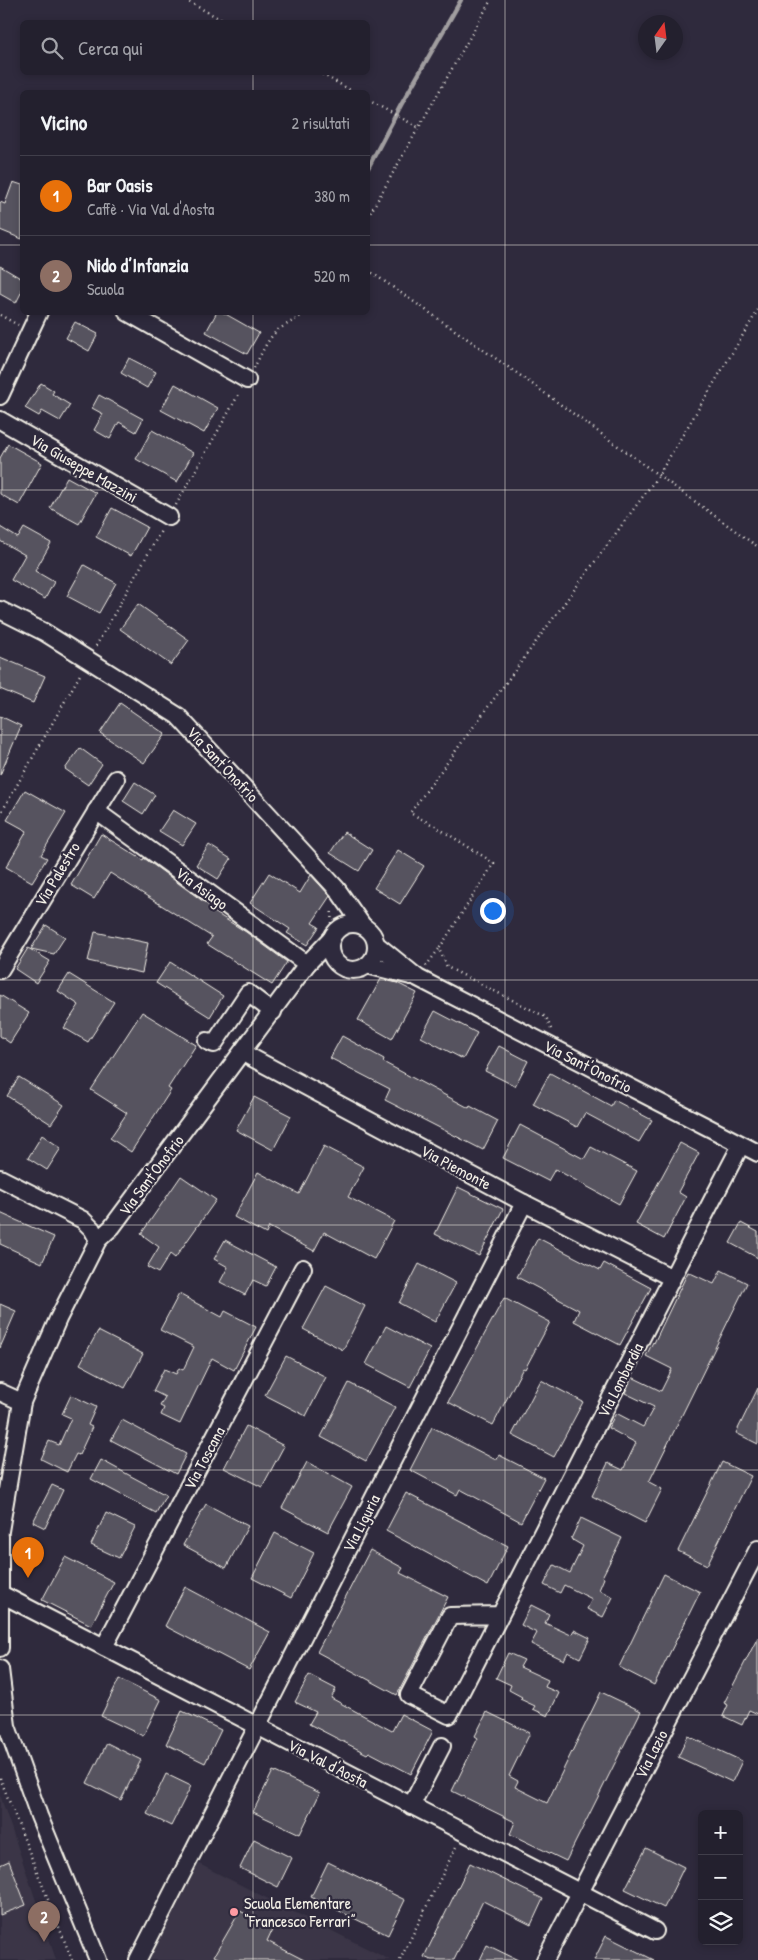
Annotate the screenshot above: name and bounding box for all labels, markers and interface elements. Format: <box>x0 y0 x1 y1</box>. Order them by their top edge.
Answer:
north arrow <box>638 15 683 60</box>
search box <box>20 20 370 75</box>
icon: search <box>38 34 66 62</box>
text: Cerca qui <box>78 35 143 61</box>
text: Vicino <box>40 108 87 137</box>
text: 2 risultati <box>291 112 350 134</box>
text: Bar Oasis <box>87 172 153 198</box>
text: 1 <box>53 185 59 207</box>
text: 380 m <box>314 185 350 207</box>
text: Caffè · Via Val d'Aosta <box>87 198 214 220</box>
text: Nido d’Infanzia <box>87 252 188 278</box>
text: 2 <box>52 265 60 287</box>
text: 520 m <box>314 265 350 287</box>
text: Scuola <box>87 278 124 300</box>
street label: Via Giuseppe Mazzini <box>26 428 142 508</box>
street label: Via Sant'Onofrio <box>182 721 264 807</box>
street label: Via Palestro <box>29 837 85 910</box>
street label: Via Asiago <box>171 861 233 915</box>
your location <box>480 898 506 924</box>
street label: Via Sant'Onofrio <box>540 1034 636 1098</box>
street label: Via Sant'Onofrio <box>113 1130 189 1220</box>
street label: Via Piemonte <box>417 1139 496 1195</box>
street label: Via Lombardia <box>592 1339 648 1421</box>
street label: Via Toscana <box>178 1423 230 1493</box>
street label: Via Liguria <box>337 1491 385 1555</box>
pin: 1 <box>12 1537 44 1578</box>
street label: Via Lazio <box>629 1726 673 1782</box>
street label: Via Val d'Aosta <box>284 1733 372 1793</box>
map controls <box>698 1810 743 1945</box>
button: + <box>698 1810 743 1855</box>
button: − <box>698 1855 743 1900</box>
place label: Scuola Elementare “Francesco Ferrari” <box>244 1892 355 1932</box>
button: layers <box>698 1900 743 1945</box>
pin: 2 <box>28 1901 60 1942</box>
marker: Scuola Elementare “Francesco Ferrari” <box>228 1906 240 1918</box>

